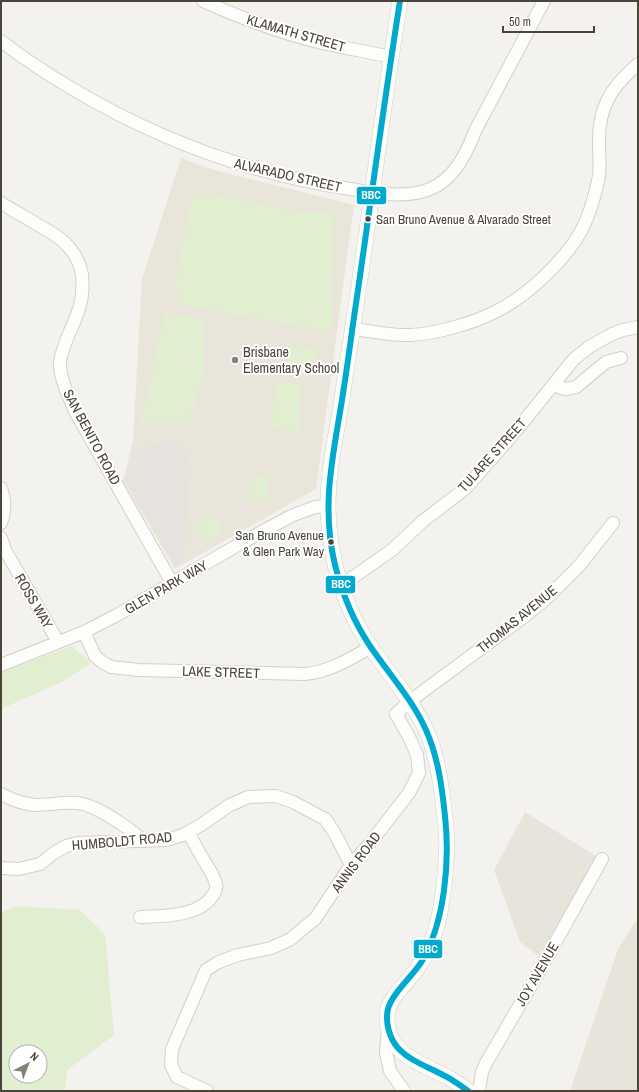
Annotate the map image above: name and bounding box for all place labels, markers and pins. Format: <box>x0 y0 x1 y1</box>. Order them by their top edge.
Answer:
place label: San Bruno Avenue & Alvarado Street <box>376 211 551 228</box>
marker: San Bruno Avenue & Alvarado Street <box>363 214 373 224</box>
place label: Brisbane Elementary School <box>243 343 339 377</box>
marker: Brisbane Elementary School <box>230 355 240 365</box>
place label: San Bruno Avenue & Glen Park Way <box>235 527 325 560</box>
marker: San Bruno Avenue & Glen Park Way <box>326 537 336 547</box>

